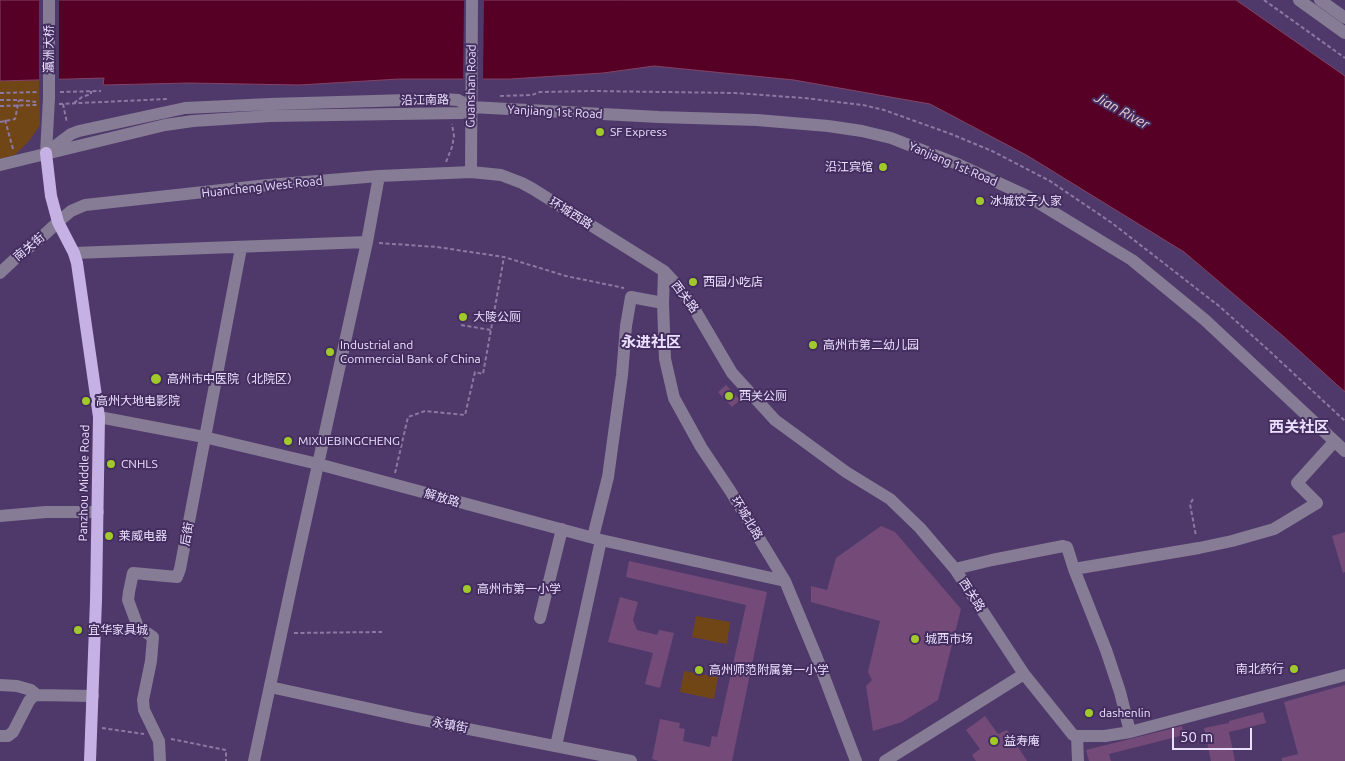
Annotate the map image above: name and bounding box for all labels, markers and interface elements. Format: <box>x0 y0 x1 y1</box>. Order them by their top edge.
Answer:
street label: 瀛洲大桥 <box>42 25 56 73</box>
street label: Guanshan Road <box>463 44 479 128</box>
water label: Jian River <box>1092 89 1152 133</box>
street label: 沿江南路 <box>401 92 449 108</box>
street label: Yanjiang 1st Road <box>507 102 603 122</box>
place label: SF Express <box>610 125 667 139</box>
marker: SF Express <box>594 126 606 138</box>
street label: Yanjiang 1st Road <box>906 139 1000 189</box>
place label: 沿江宾馆 <box>825 160 873 174</box>
marker: 沿江宾馆 <box>877 161 889 173</box>
street label: Huancheng West Road <box>201 173 323 201</box>
street label: 环城西路 <box>547 194 595 232</box>
place label: 冰城饺子人家 <box>990 194 1062 208</box>
marker: 冰城饺子人家 <box>974 195 986 207</box>
street label: 南关街 <box>11 230 47 264</box>
place label: 西园小吃店 <box>703 275 763 289</box>
marker: 西园小吃店 <box>687 276 699 288</box>
street label: 西关路 <box>668 278 702 316</box>
place label: 大陵公厕 <box>473 310 521 324</box>
marker: 大陵公厕 <box>457 311 469 323</box>
district label: 永进社区 <box>621 333 681 351</box>
place label: Industrial and Commercial Bank of China <box>340 338 481 366</box>
place label: 高州市第二幼儿园 <box>823 338 919 352</box>
marker: 高州市第二幼儿园 <box>807 339 819 351</box>
marker: Industrial and Commercial Bank of China <box>324 346 336 358</box>
marker: 高州市中医院（北院区） <box>149 372 163 386</box>
place label: 高州市中医院（北院区） <box>167 372 299 386</box>
place label: 西关公厕 <box>739 389 787 403</box>
marker: 西关公厕 <box>723 390 735 402</box>
place label: 高州大地电影院 <box>96 394 180 408</box>
marker: 高州大地电影院 <box>80 395 92 407</box>
district label: 西关社区 <box>1269 418 1329 436</box>
street label: Panzhou Middle Road <box>76 425 92 541</box>
place label: MIXUEBINGCHENG <box>298 434 400 448</box>
marker: MIXUEBINGCHENG <box>282 435 294 447</box>
place label: CNHLS <box>121 457 158 471</box>
marker: CNHLS <box>105 458 117 470</box>
street label: 解放路 <box>423 486 461 510</box>
street label: 环城北路 <box>728 494 766 542</box>
street label: 后街 <box>178 521 196 547</box>
place label: 莱威电器 <box>119 529 167 543</box>
marker: 莱威电器 <box>103 530 115 542</box>
street label: 西关路 <box>956 576 988 614</box>
place label: 高州市第一小学 <box>477 582 561 596</box>
marker: 高州市第一小学 <box>461 583 473 595</box>
place label: 宜华家具城 <box>88 623 148 637</box>
marker: 宜华家具城 <box>72 624 84 636</box>
place label: 城西市场 <box>925 632 973 646</box>
marker: 城西市场 <box>909 633 921 645</box>
place label: 南北药行 <box>1236 662 1284 676</box>
place label: 高州师范附属第一小学 <box>709 663 829 677</box>
marker: 南北药行 <box>1288 663 1300 675</box>
marker: 高州师范附属第一小学 <box>693 664 705 676</box>
place label: dashenlin <box>1099 706 1151 720</box>
marker: dashenlin <box>1083 707 1095 719</box>
street label: 永镇街 <box>431 714 469 736</box>
scale bar <box>1175 718 1255 750</box>
text: 50 m <box>1180 728 1213 745</box>
place label: 益寿庵 <box>1004 734 1040 748</box>
marker: 益寿庵 <box>988 735 1000 747</box>

